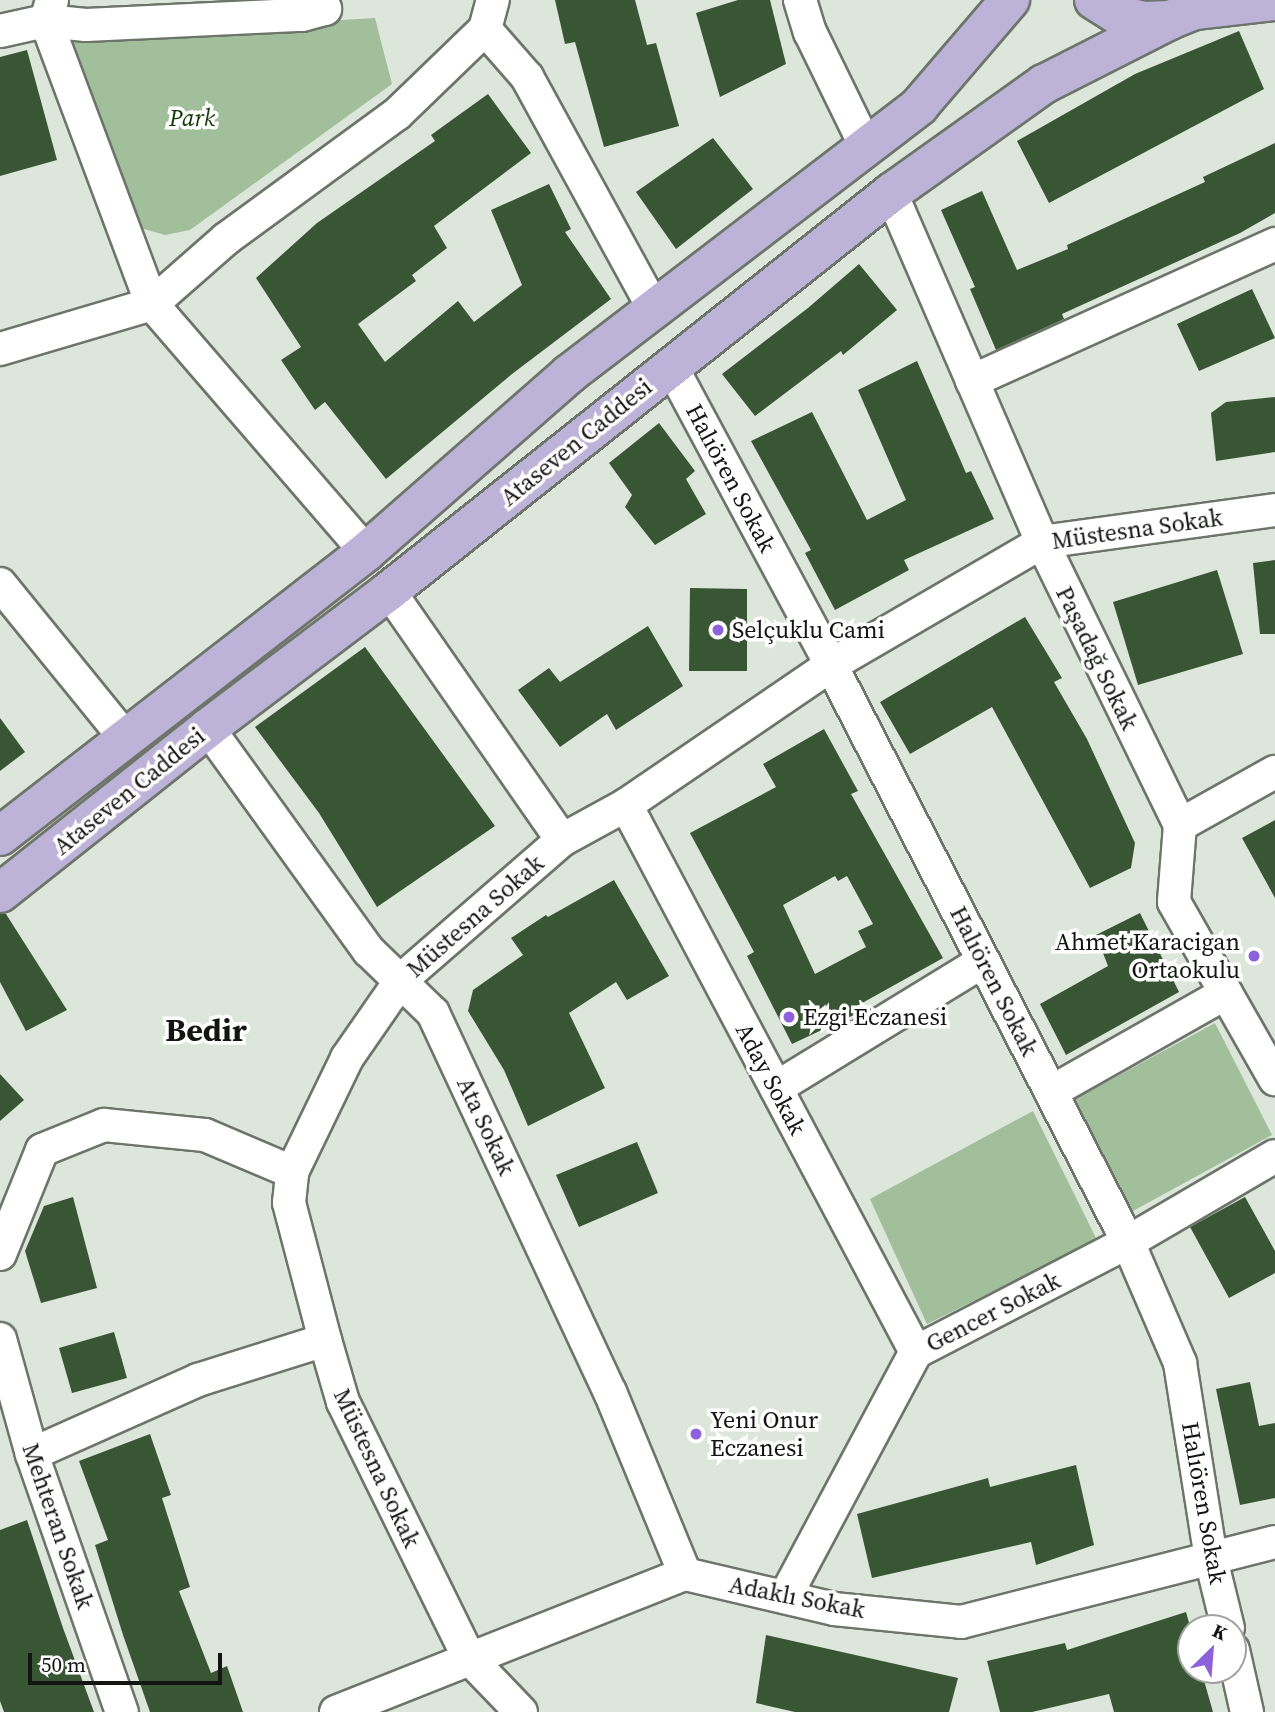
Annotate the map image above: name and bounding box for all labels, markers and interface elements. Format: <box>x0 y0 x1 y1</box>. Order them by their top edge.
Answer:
park label: Park <box>169 104 215 132</box>
street label: Ataseven Caddesi <box>495 372 657 512</box>
street label: Halıören Sokak <box>680 399 782 557</box>
street label: Müstesna Sokak <box>1050 503 1224 555</box>
street label: Paşadağ Sokak <box>1050 582 1144 734</box>
place label: Selçuklu Cami <box>732 616 885 644</box>
marker: Selçuklu Cami <box>710 622 726 638</box>
street label: Ataseven Caddesi <box>48 721 210 861</box>
street label: Müstesna Sokak <box>401 849 549 983</box>
street label: Halıören Sokak <box>944 901 1044 1061</box>
place label: Ahmet Karacigan Ortaokulu <box>1055 928 1240 984</box>
marker: Ahmet Karacigan Ortaokulu <box>1246 948 1262 964</box>
place label: Ezgi Eczanesi <box>803 1003 947 1031</box>
marker: Ezgi Eczanesi <box>781 1009 797 1025</box>
district label: Bedir <box>165 1011 247 1049</box>
street label: Aday Sokak <box>730 1018 812 1140</box>
street label: Ata Sokak <box>451 1072 521 1180</box>
street label: Gencer Sokak <box>921 1266 1065 1358</box>
street label: Müstesna Sokak <box>328 1384 426 1552</box>
place label: Yeni Onur Eczanesi <box>710 1406 818 1462</box>
street label: Halıören Sokak <box>1176 1420 1232 1586</box>
marker: Yeni Onur Eczanesi <box>688 1426 704 1442</box>
street label: Mehteran Sokak <box>16 1439 100 1613</box>
street label: Adaklı Sokak <box>727 1570 867 1624</box>
north arrow <box>1177 1614 1247 1684</box>
text: K <box>1209 1617 1232 1646</box>
scale bar <box>32 1638 226 1682</box>
text: 50 m <box>41 1650 86 1679</box>

